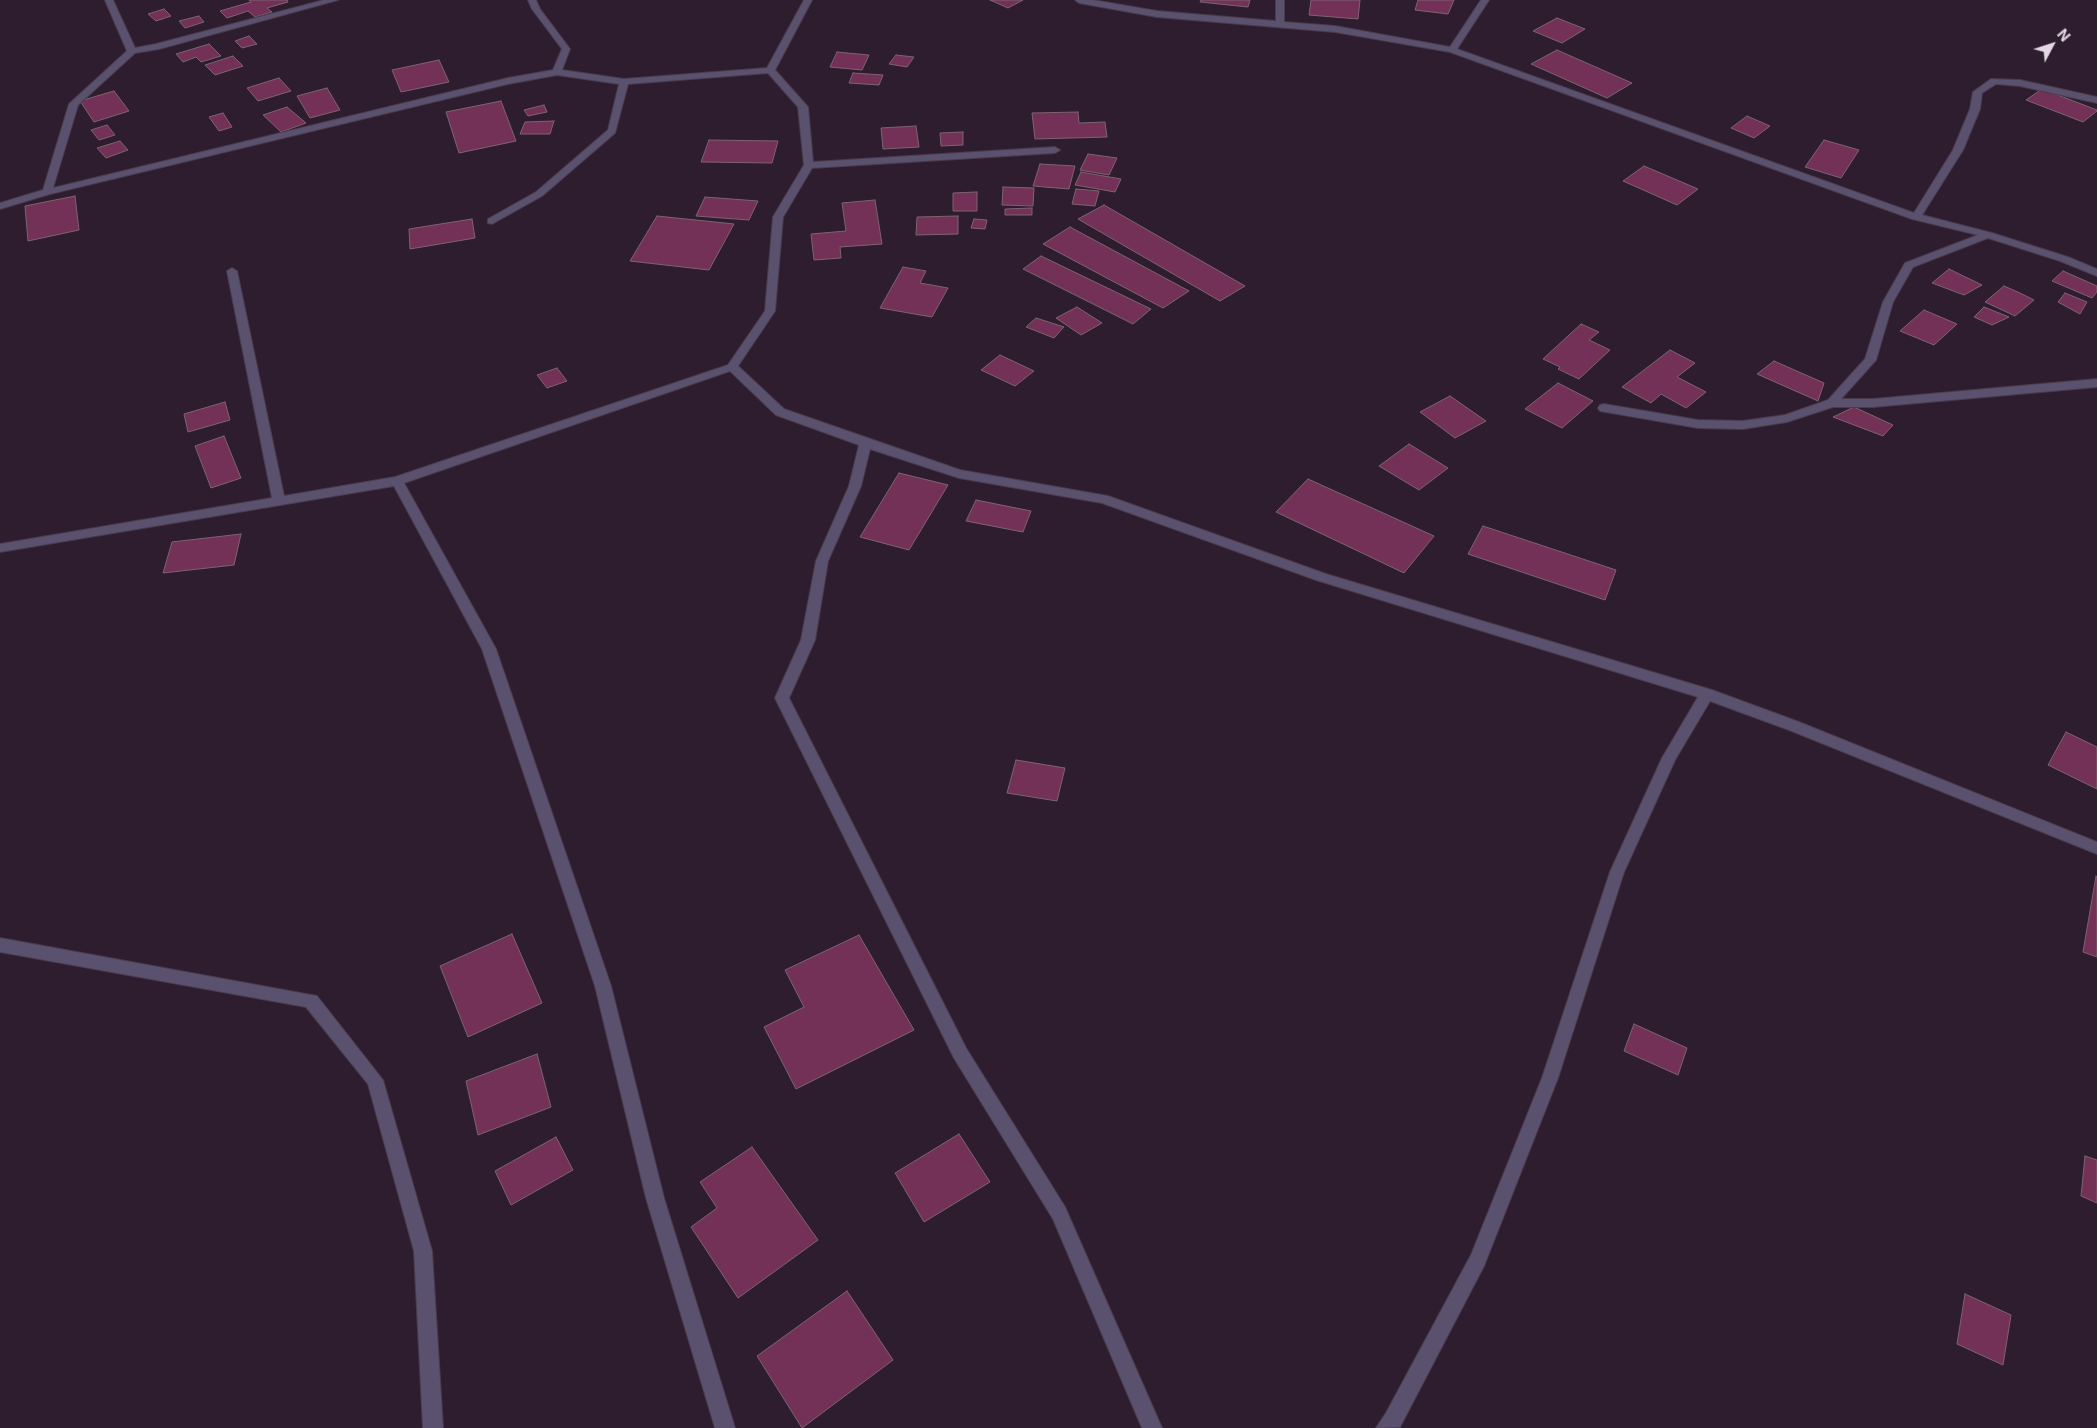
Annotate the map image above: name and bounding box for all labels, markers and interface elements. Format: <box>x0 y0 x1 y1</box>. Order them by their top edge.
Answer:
north arrow <box>2027 20 2077 70</box>
text: N <box>2054 25 2074 45</box>

